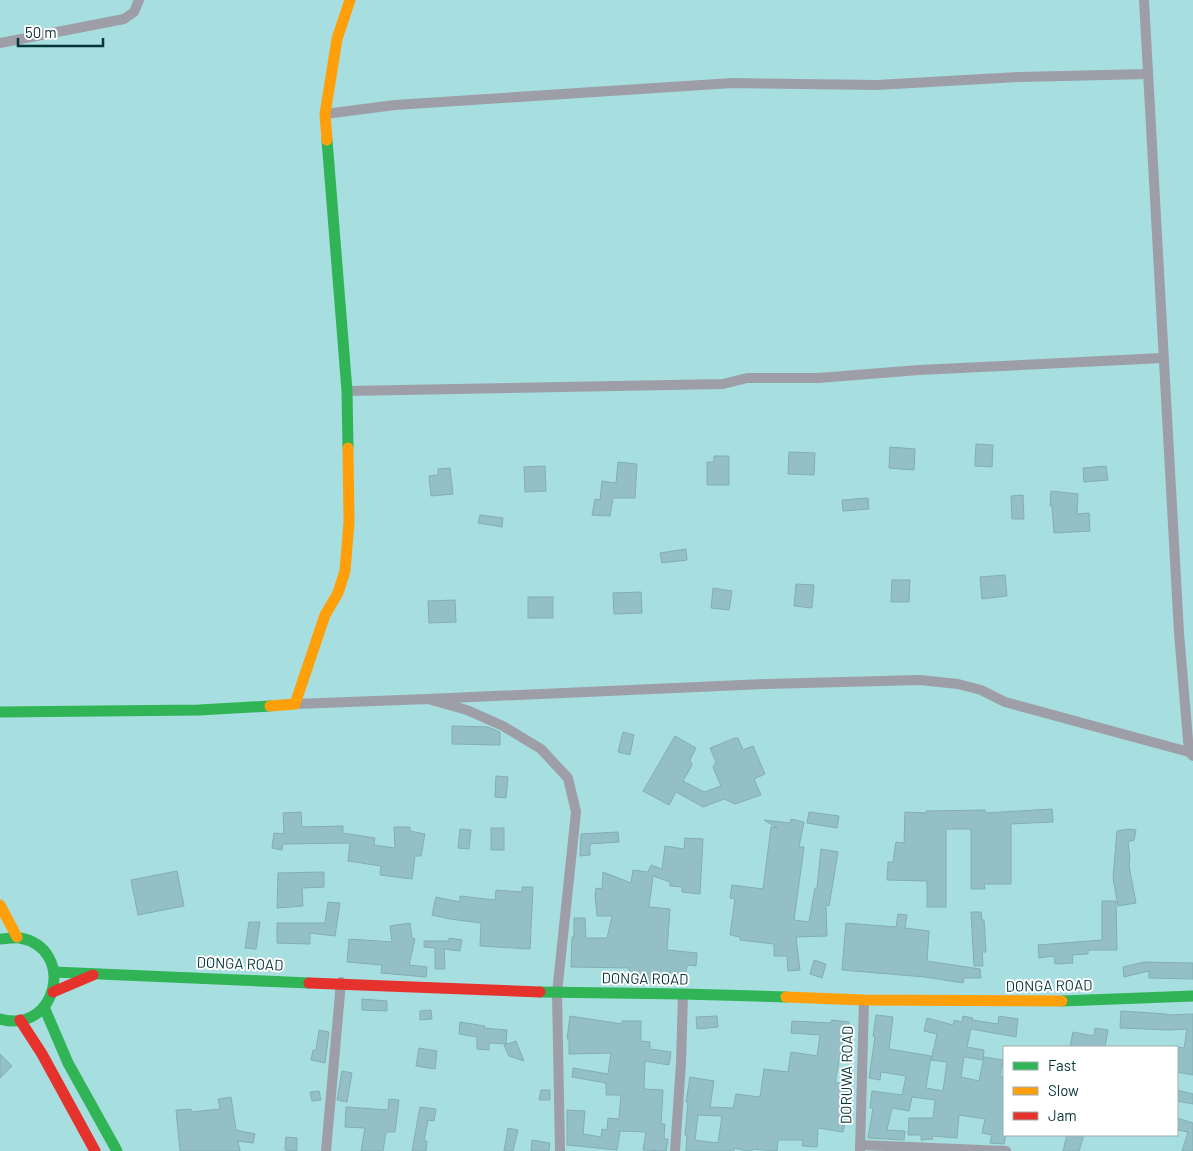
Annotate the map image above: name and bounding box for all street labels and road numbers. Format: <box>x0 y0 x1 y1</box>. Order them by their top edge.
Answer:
street label: DONGA ROAD <box>196 952 284 974</box>
street label: DONGA ROAD <box>601 968 689 988</box>
street label: DONGA ROAD <box>1005 975 1093 995</box>
street label: DORUWA ROAD <box>836 1026 856 1124</box>

